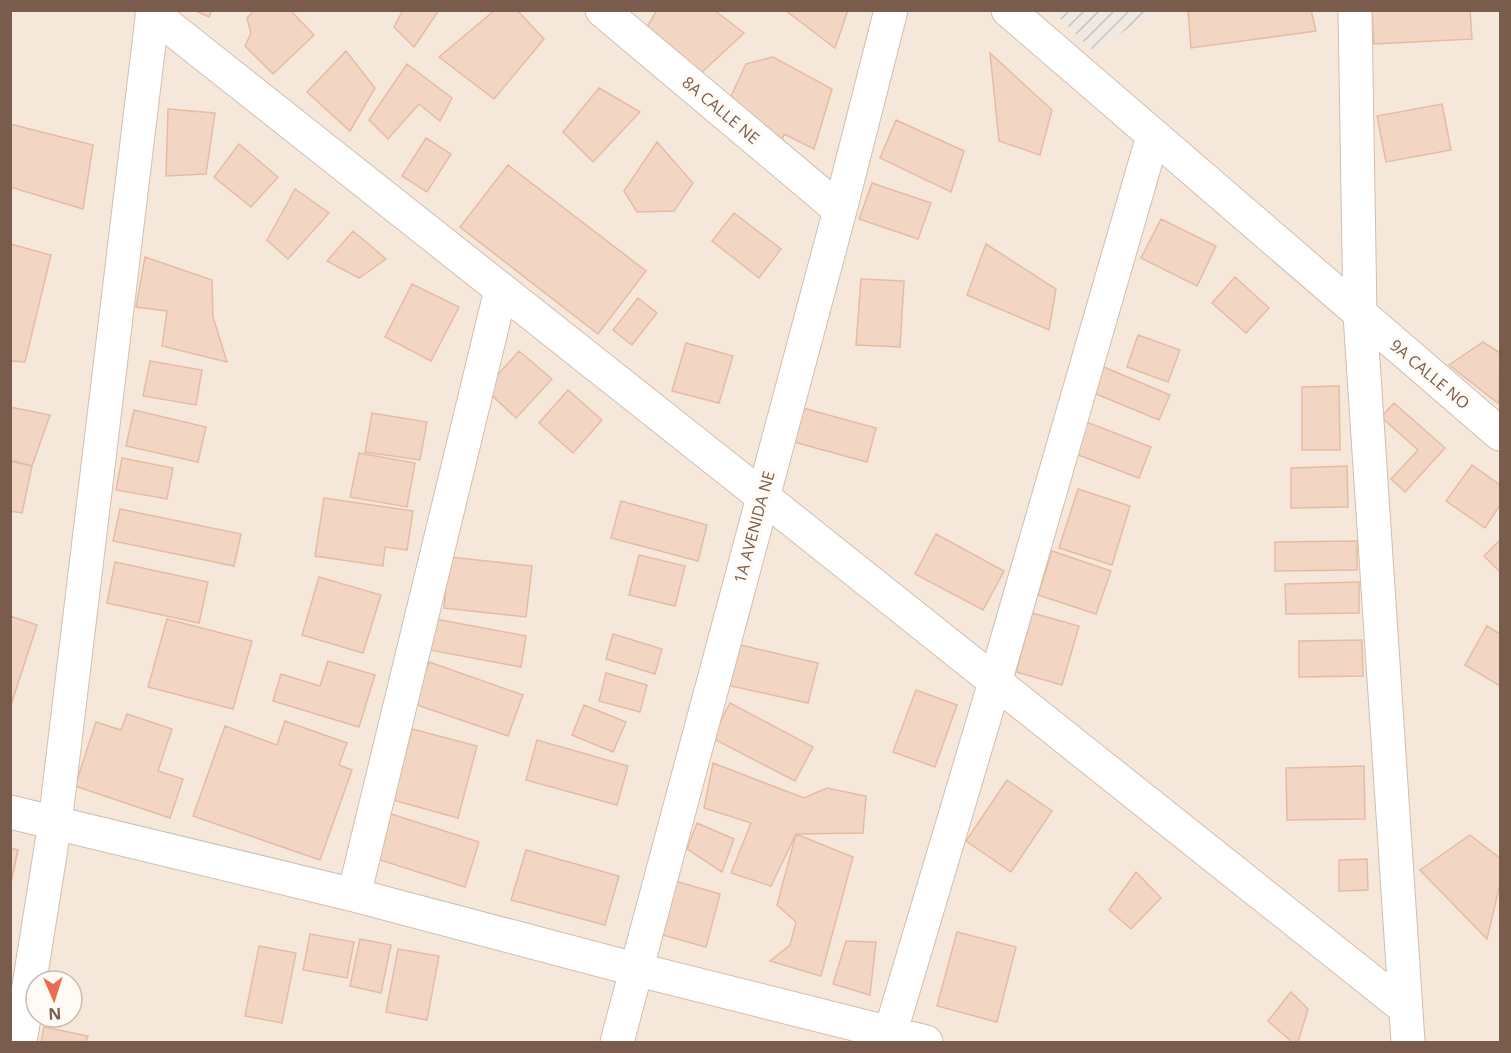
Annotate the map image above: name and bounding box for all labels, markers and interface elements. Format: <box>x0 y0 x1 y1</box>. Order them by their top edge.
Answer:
street label: 8A CALLE NE <box>678 71 764 149</box>
street label: 9A CALLE NO <box>1385 334 1475 414</box>
street label: 1A AVENIDA NE <box>728 468 780 586</box>
north arrow <box>24 969 84 1029</box>
text: N <box>48 1003 62 1025</box>

